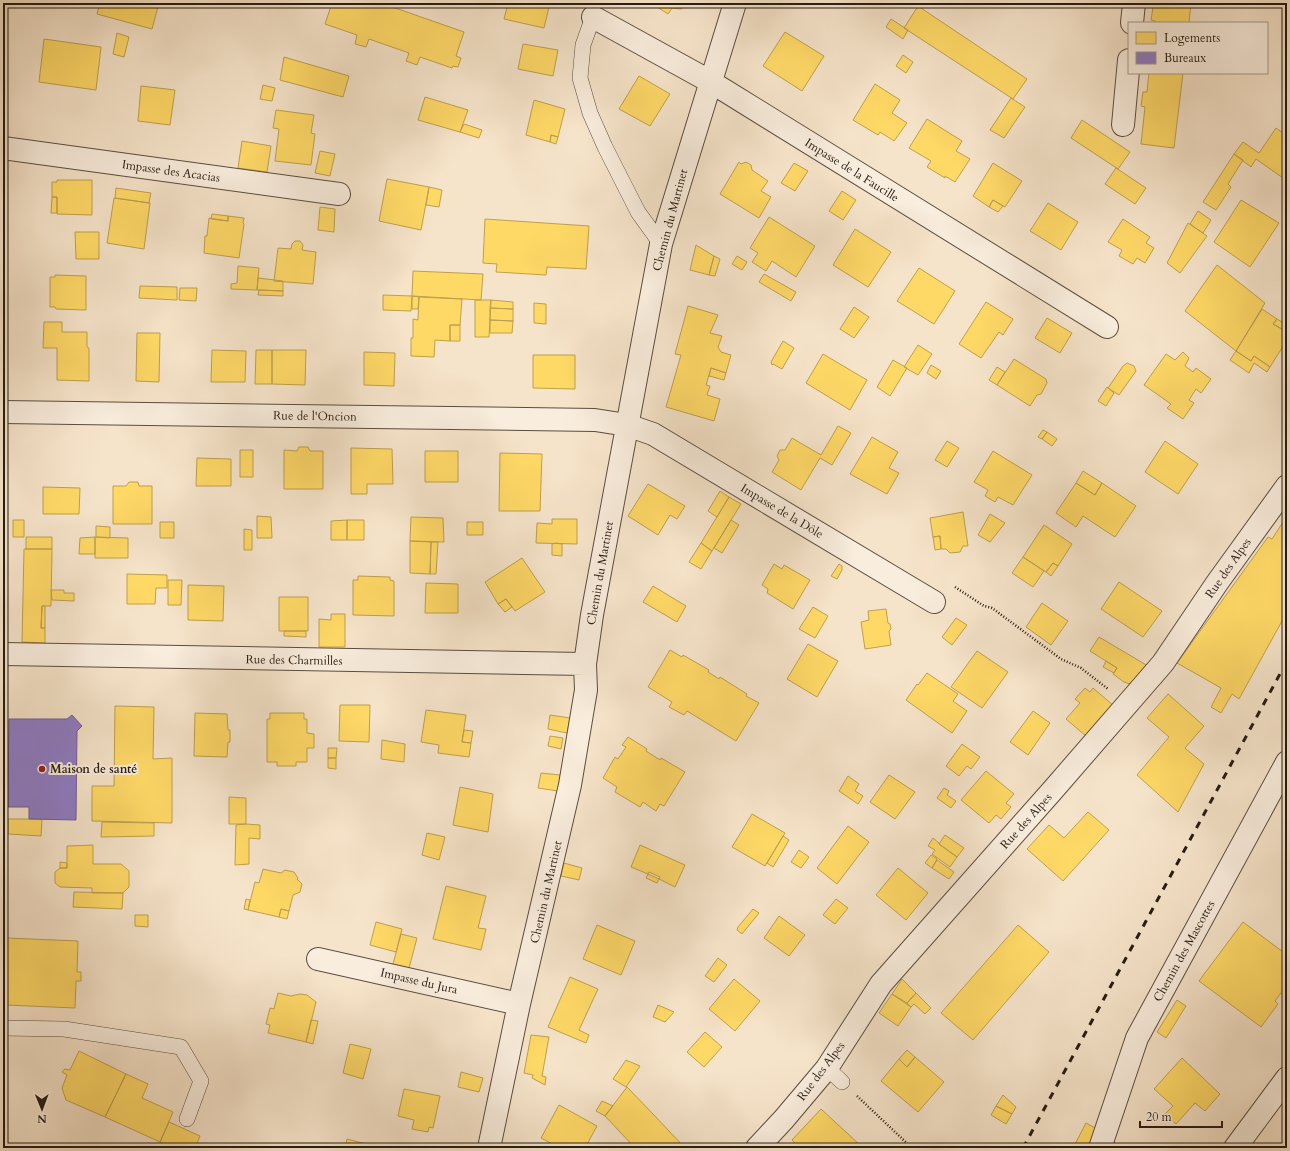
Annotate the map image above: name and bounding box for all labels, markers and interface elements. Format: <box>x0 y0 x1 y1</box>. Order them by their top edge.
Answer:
legend <box>1128 22 1268 74</box>
text: Logements <box>1164 30 1220 46</box>
text: Bureaux <box>1164 50 1206 66</box>
street label: Impasse de la Faucille <box>802 135 902 205</box>
street label: Impasse des Acacias <box>121 156 221 186</box>
street label: Chemin du Martinet <box>649 167 691 273</box>
street label: Rue de l'Oncion <box>273 407 357 425</box>
street label: Impasse de la Dôle <box>738 480 826 542</box>
street label: Chemin du Martinet <box>583 520 617 626</box>
street label: Rue des Alpes <box>1201 535 1255 601</box>
street label: Rue des Charmilles <box>245 651 343 669</box>
place label: Maison de santé <box>50 761 137 777</box>
marker: Maison de santé <box>37 764 47 774</box>
street label: Rue des Alpes <box>997 790 1055 852</box>
street label: Chemin du Martinet <box>526 839 566 945</box>
street label: Chemin des Mascottes <box>1150 898 1218 1004</box>
street label: Impasse du Jura <box>379 964 460 998</box>
street label: Rue des Alpes <box>794 1038 848 1104</box>
north arrow <box>22 1089 62 1129</box>
scale bar <box>1140 1103 1222 1129</box>
text: 20 m <box>1146 1109 1173 1125</box>
text: N <box>37 1111 47 1126</box>

